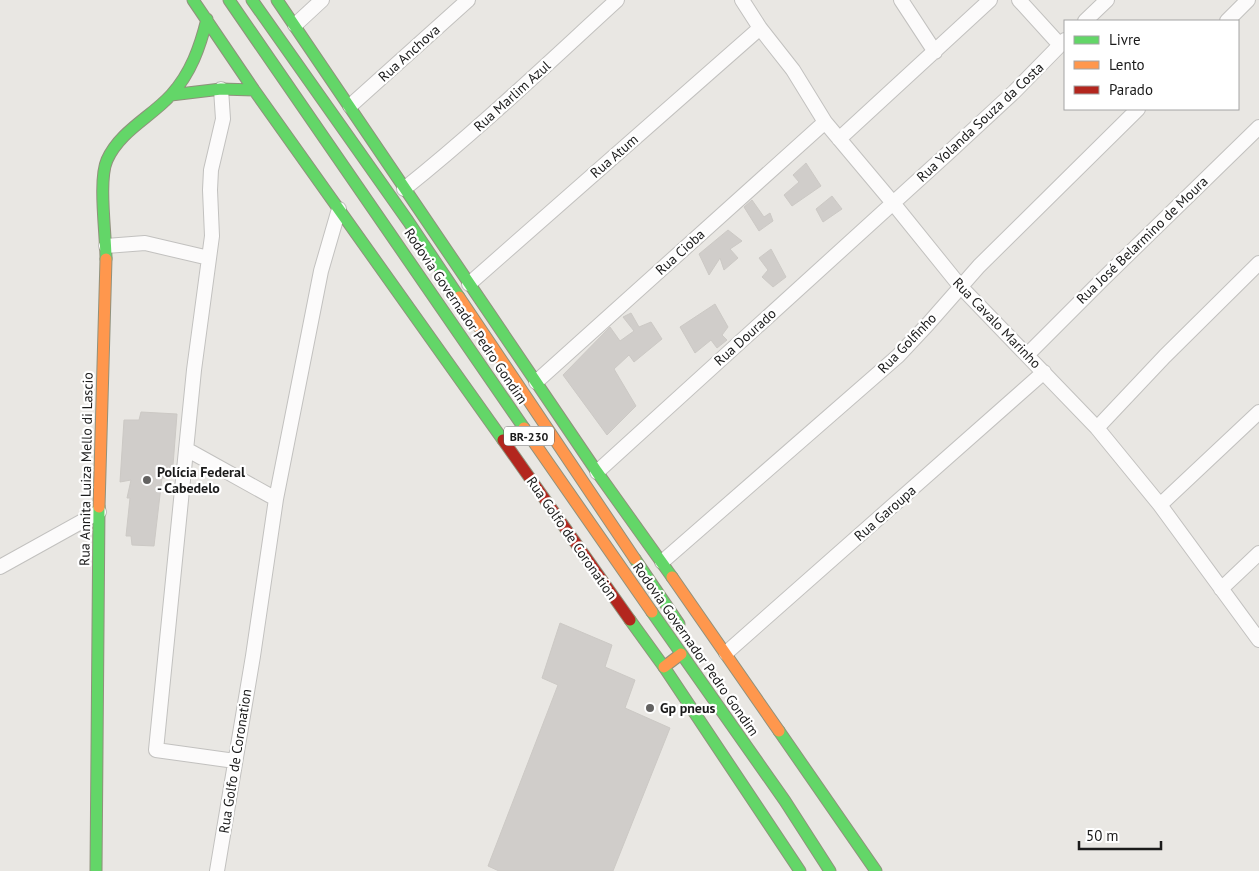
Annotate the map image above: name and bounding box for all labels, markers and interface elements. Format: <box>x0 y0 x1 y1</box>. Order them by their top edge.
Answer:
legend <box>1064 20 1239 110</box>
street label: Rua Anchova <box>374 21 444 85</box>
text: Livre <box>1109 30 1141 49</box>
text: Lento <box>1109 55 1145 74</box>
street label: Rua Marlim Azul <box>470 57 554 135</box>
street label: Rua Yolanda Souza da Costa <box>913 58 1047 186</box>
text: Parado <box>1109 80 1153 99</box>
street label: Rua Atum <box>586 130 642 182</box>
street label: Rua José Belarmino de Moura <box>1072 172 1212 308</box>
street label: Rodovia Governador Pedro Gondim <box>400 225 532 407</box>
street label: Rua Cioba <box>652 225 708 279</box>
street label: Rua Cavalo Marinho <box>949 274 1045 372</box>
street label: Rua Dourado <box>710 304 780 370</box>
street label: Rua Golfinho <box>874 309 940 377</box>
street label: Rua Annita Luiza Mello di Lascio <box>75 372 97 566</box>
road number: BR-230 <box>504 426 554 446</box>
place label: Polícia Federal - Cabedelo <box>157 463 246 497</box>
street label: Rua Golfo de Coronation <box>523 473 621 603</box>
marker: Polícia Federal - Cabedelo <box>141 474 153 486</box>
street label: Rua Garoupa <box>850 481 920 545</box>
street label: Rodovia Governador Pedro Gondim <box>629 559 763 739</box>
street label: Rua Golfo de Coronation <box>215 687 255 835</box>
place label: Gp pneus <box>660 699 715 717</box>
marker: Gp pneus <box>644 702 656 714</box>
scale bar <box>1079 818 1162 850</box>
text: 50 m <box>1086 826 1119 845</box>

